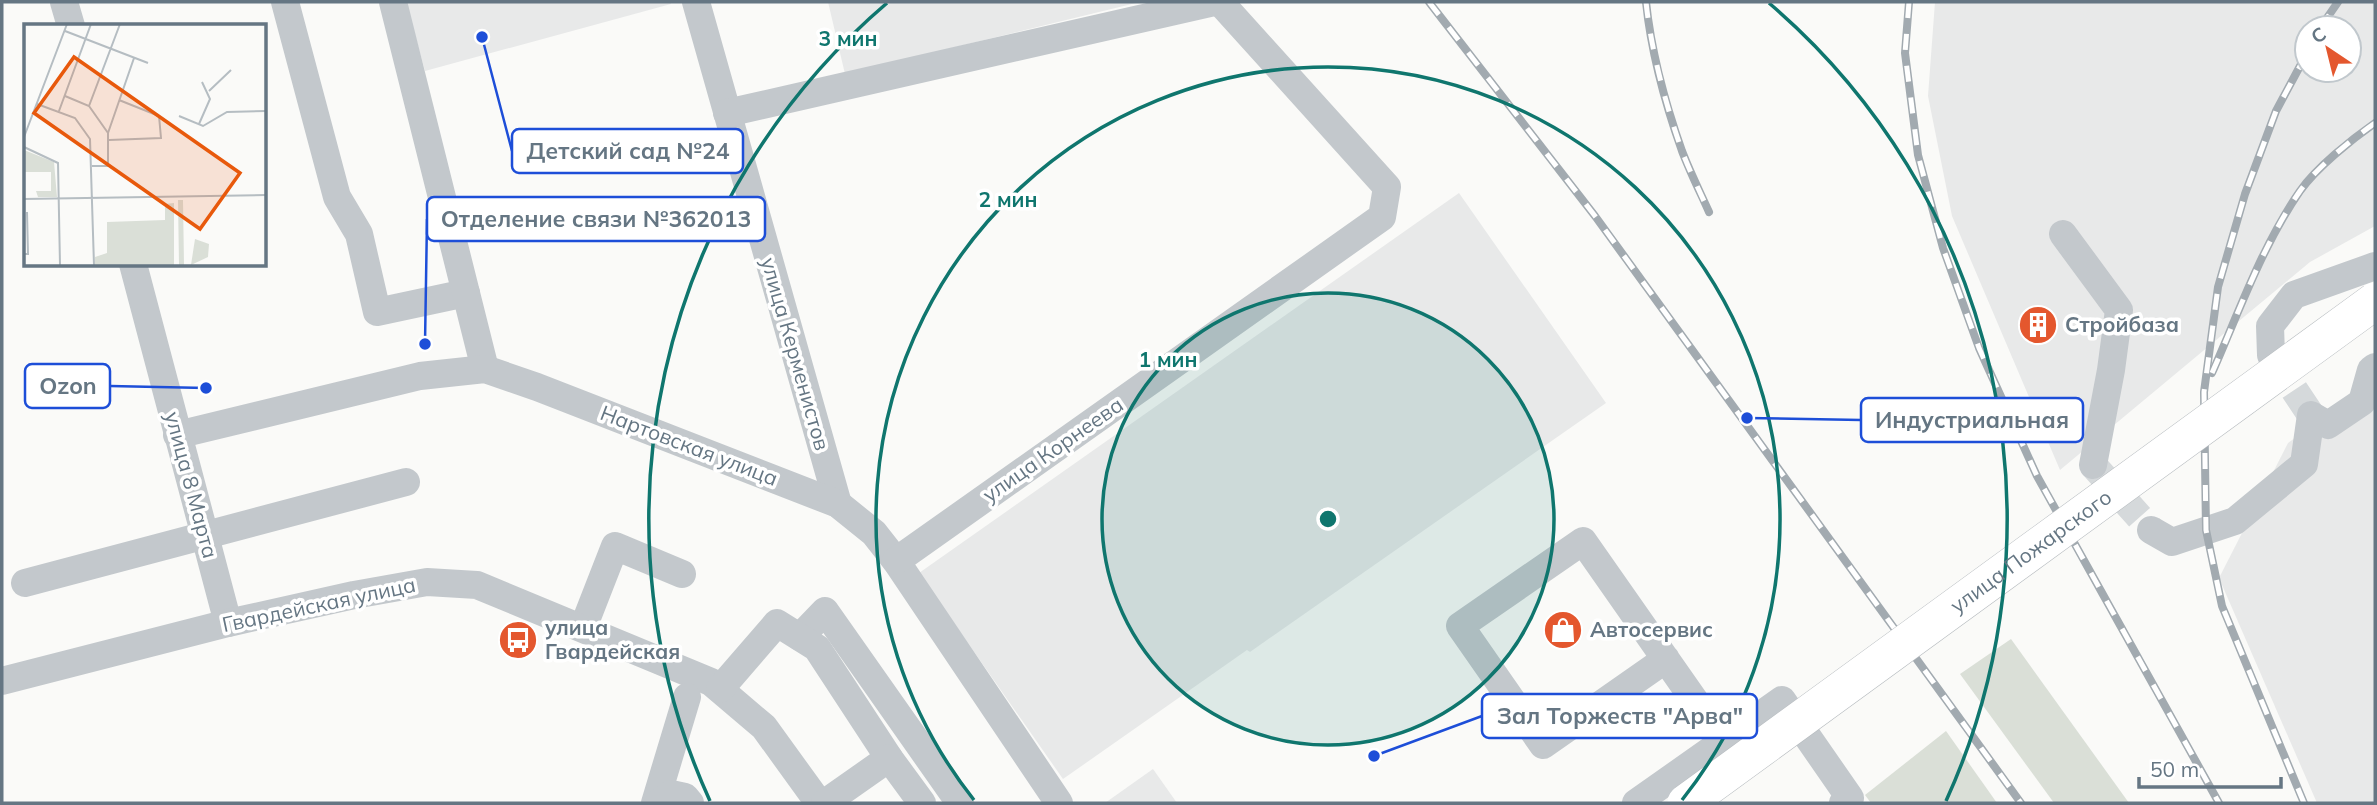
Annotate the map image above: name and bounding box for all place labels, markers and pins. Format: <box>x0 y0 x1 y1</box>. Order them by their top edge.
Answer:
callout: Детский сад №24 <box>512 129 743 173</box>
callout: Отделение связи №362013 <box>427 197 765 241</box>
building icon: Стройбаза <box>2017 304 2059 346</box>
place label: Стройбаза <box>2065 311 2179 337</box>
callout: Ozon <box>25 364 110 408</box>
callout: Индустриальная <box>1861 398 2083 442</box>
centre of rings <box>1316 507 1340 531</box>
shop icon: Автосервис <box>1542 609 1584 651</box>
place label: улица Гвардейская <box>545 614 680 664</box>
place label: Автосервис <box>1590 616 1713 642</box>
bus stop icon: улица Гвардейская <box>497 619 539 661</box>
callout: Зал Торжеств "Арва" <box>1482 694 1757 738</box>

